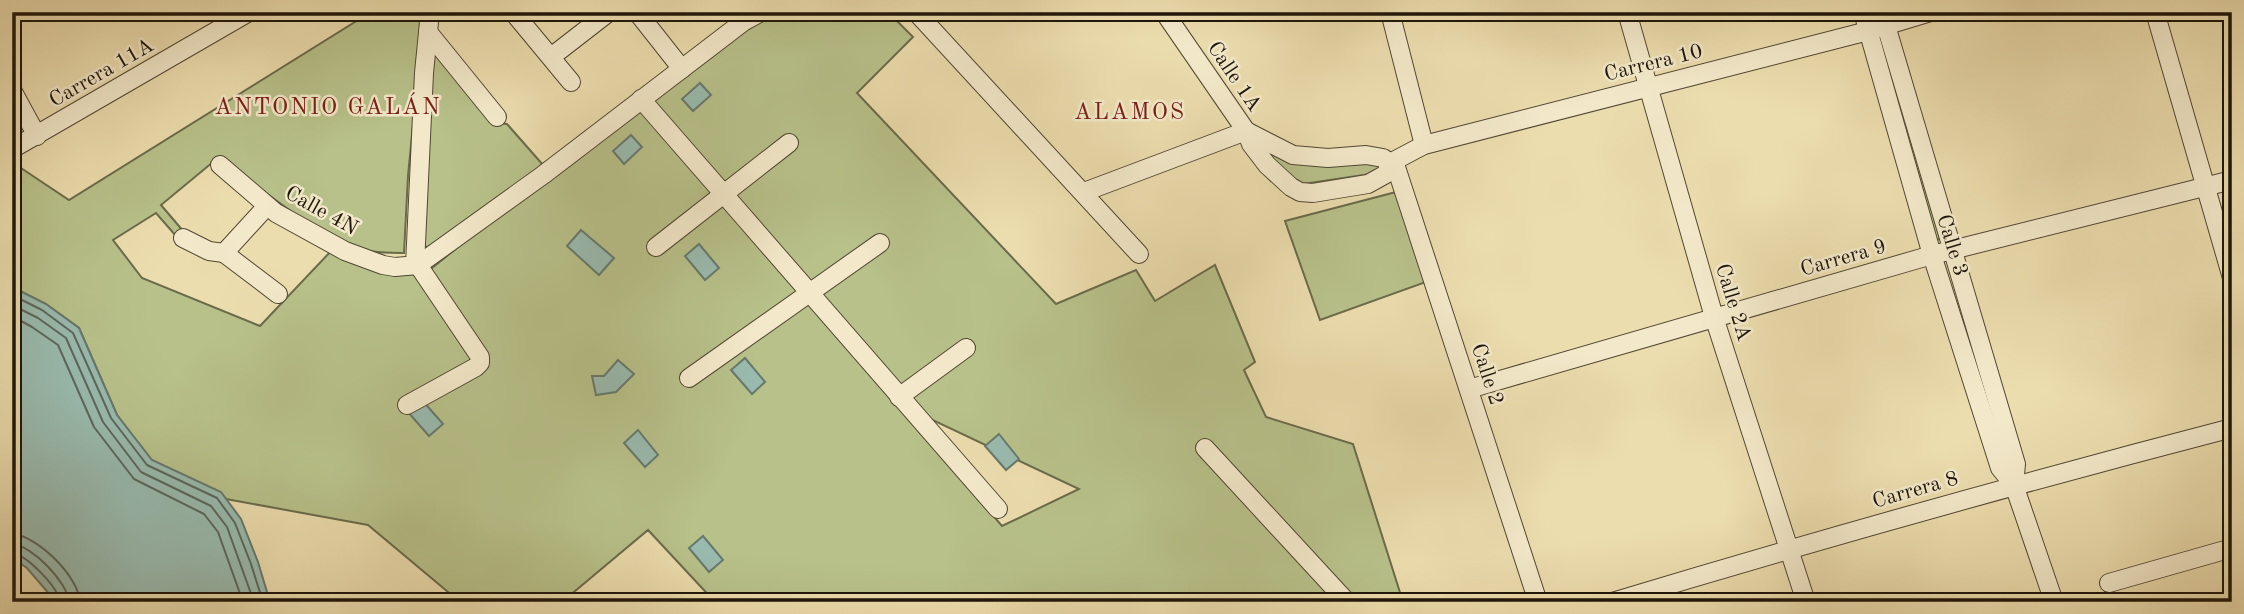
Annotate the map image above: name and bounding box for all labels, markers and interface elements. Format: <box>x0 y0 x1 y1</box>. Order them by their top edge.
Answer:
street label: Carrera 11A <box>46 35 157 112</box>
street label: Calle 1A <box>1203 38 1265 116</box>
street label: Carrera 10 <box>1602 41 1705 86</box>
district label: ANTONIO GALÁN <box>214 92 442 119</box>
district label: ALAMOS <box>1074 101 1186 124</box>
street label: Calle 4N <box>281 183 361 240</box>
street label: Calle 3 <box>1932 212 1971 279</box>
street label: Carrera 9 <box>1798 236 1889 281</box>
street label: Calle 2A <box>1711 261 1754 344</box>
street label: Calle 2 <box>1467 341 1506 408</box>
street label: Carrera 8 <box>1870 468 1961 513</box>

